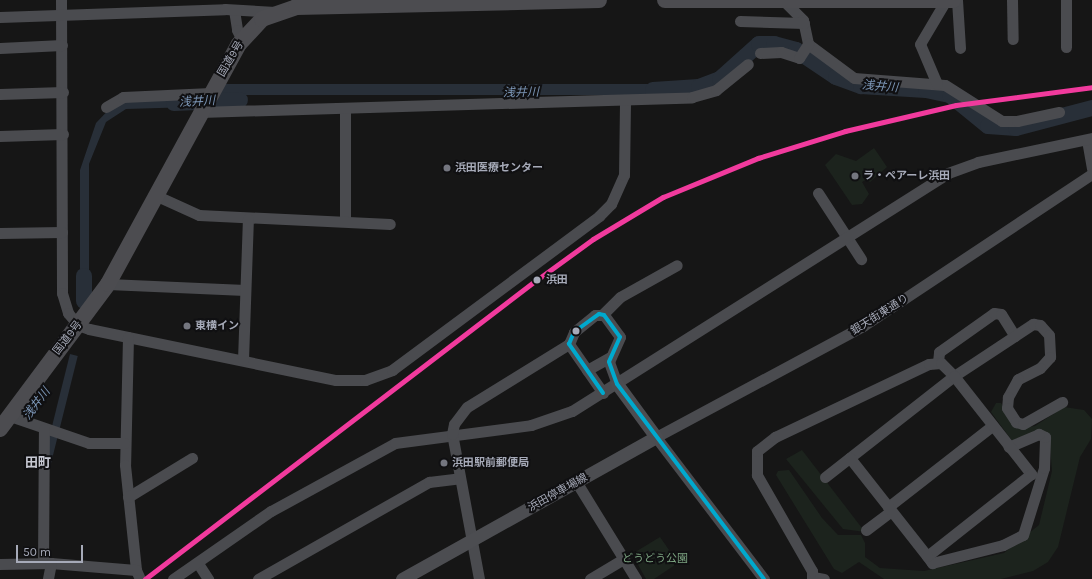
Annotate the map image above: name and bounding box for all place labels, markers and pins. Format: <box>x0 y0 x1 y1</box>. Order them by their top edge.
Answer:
place label: 浜田医療センター <box>455 161 543 175</box>
marker: 浜田医療センター <box>442 163 452 173</box>
place label: ラ・ペアーレ浜田 <box>863 169 950 183</box>
marker: ラ・ペアーレ浜田 <box>850 171 860 181</box>
marker: 浜田 <box>530 273 544 287</box>
place label: 浜田 <box>546 273 568 287</box>
place label: 東横イン <box>195 319 239 333</box>
marker: 東横イン <box>182 321 192 331</box>
unlabelled marker <box>571 326 581 336</box>
place label: 浜田駅前郵便局 <box>452 456 529 470</box>
marker: 浜田駅前郵便局 <box>439 458 449 468</box>

